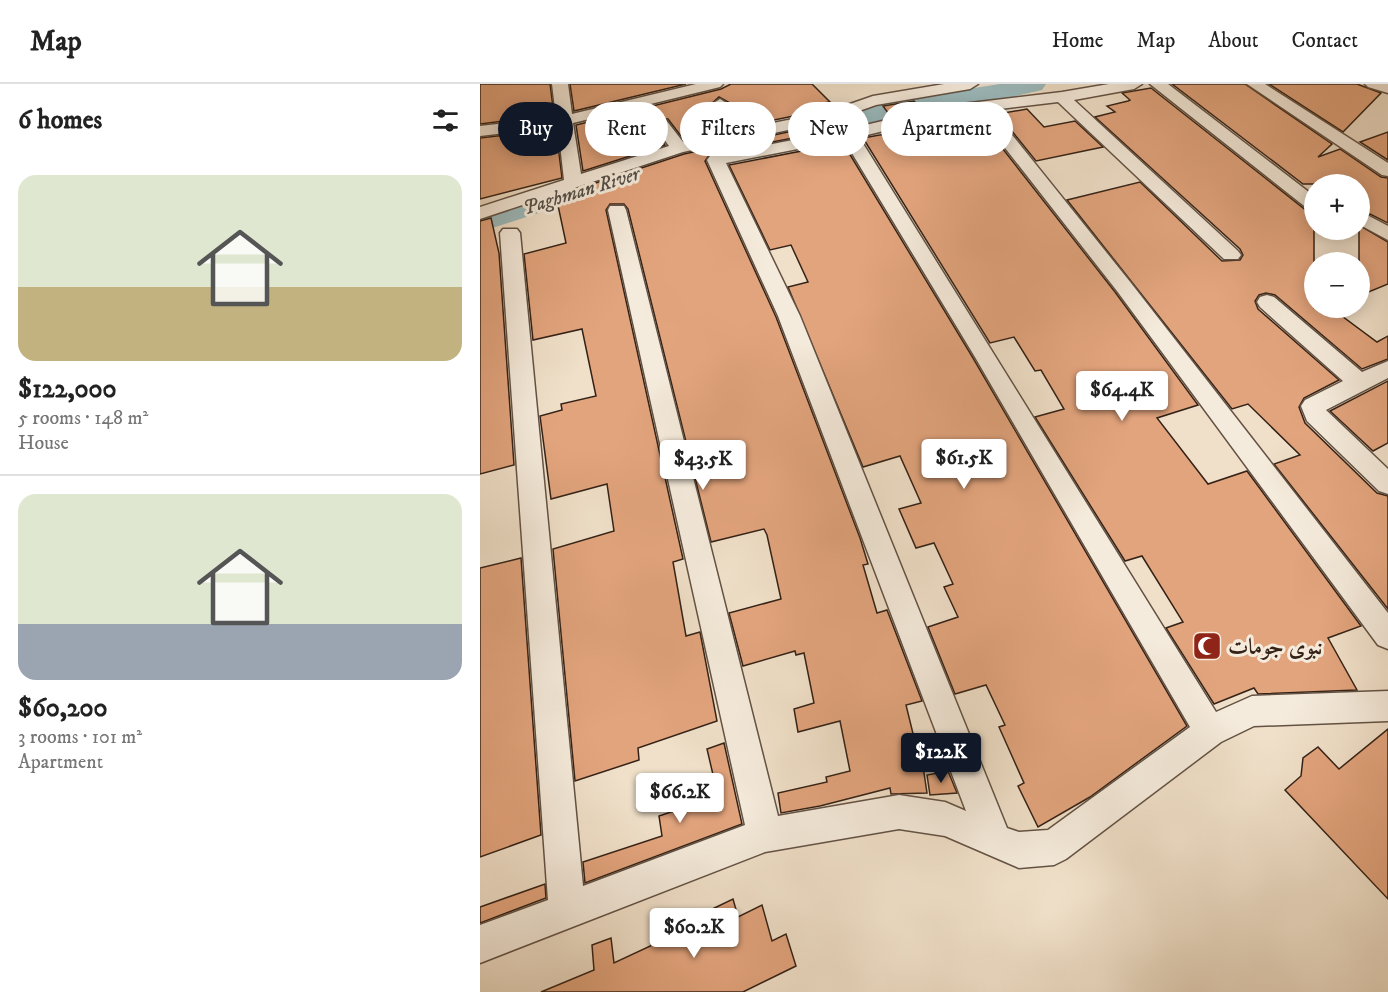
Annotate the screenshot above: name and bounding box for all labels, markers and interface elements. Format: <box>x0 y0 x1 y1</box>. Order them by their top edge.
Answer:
text: Map <box>30 24 82 59</box>
text: Home <box>1052 28 1104 54</box>
text: Map <box>1137 28 1175 54</box>
text: About <box>1208 28 1259 54</box>
text: Contact <box>1292 28 1358 54</box>
chip: Buy <box>498 102 573 156</box>
chip: Rent <box>585 102 668 156</box>
chip: Filters <box>680 102 776 156</box>
chip: New <box>788 102 869 156</box>
chip: Apartment <box>881 102 1013 156</box>
text: 6 homes <box>18 104 102 137</box>
icon: filters <box>429 104 462 137</box>
water label: Paghman River <box>520 161 645 221</box>
map controls <box>1304 174 1370 318</box>
button: + <box>1304 174 1370 240</box>
icon: home <box>186 214 294 322</box>
button: − <box>1304 252 1370 318</box>
pin: $64.4K <box>1073 371 1171 422</box>
text: $122,000 <box>18 373 117 406</box>
text: $64.4K <box>1090 378 1154 403</box>
text: 5 rooms · 148 m² <box>18 406 148 431</box>
text: House <box>18 431 69 456</box>
pin: $61.5K <box>915 439 1013 490</box>
pin: $43.5K <box>654 440 752 491</box>
text: $61.5K <box>935 446 993 471</box>
text: $43.5K <box>674 447 732 472</box>
icon: home <box>186 533 294 641</box>
mosque icon: نبوی جومات <box>1191 630 1223 662</box>
place label: نبوی جومات <box>1228 634 1323 661</box>
text: $60,200 <box>18 692 107 725</box>
text: 3 rooms · 101 m² <box>18 725 142 750</box>
pin: $122K <box>899 733 983 784</box>
text: $122K <box>915 740 967 765</box>
text: Apartment <box>18 750 103 775</box>
pin: $66.2K <box>631 773 729 824</box>
text: $66.2K <box>650 780 710 805</box>
pin: $60.2K <box>645 908 743 959</box>
text: $60.2K <box>664 915 724 940</box>

